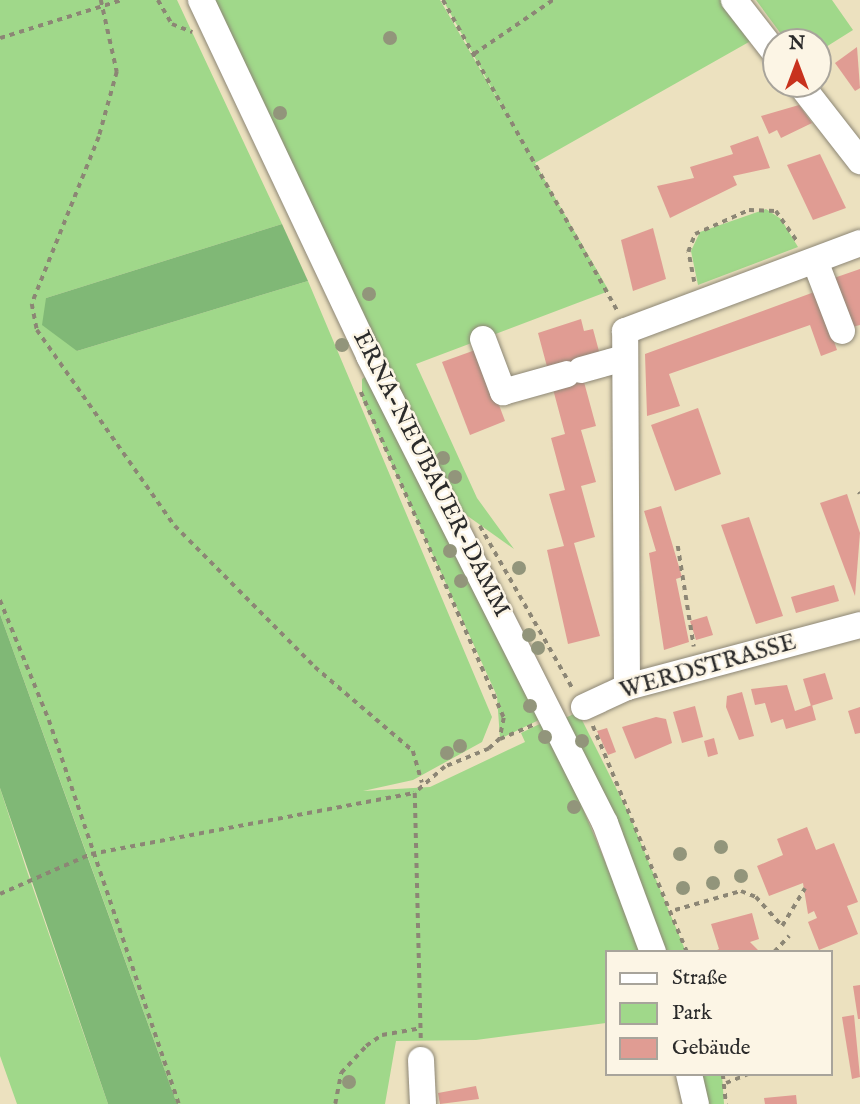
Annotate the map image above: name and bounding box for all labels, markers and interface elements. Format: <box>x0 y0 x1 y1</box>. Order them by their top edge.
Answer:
north arrow <box>762 28 832 98</box>
text: N <box>789 32 805 56</box>
street label: ERNA-NEUBAUER-DAMM <box>346 326 516 622</box>
street label: WERDSTRASSE <box>616 628 800 706</box>
legend <box>604 950 832 1076</box>
text: Straße <box>672 965 727 992</box>
text: Park <box>672 1000 712 1027</box>
text: Gebäude <box>672 1035 750 1062</box>

